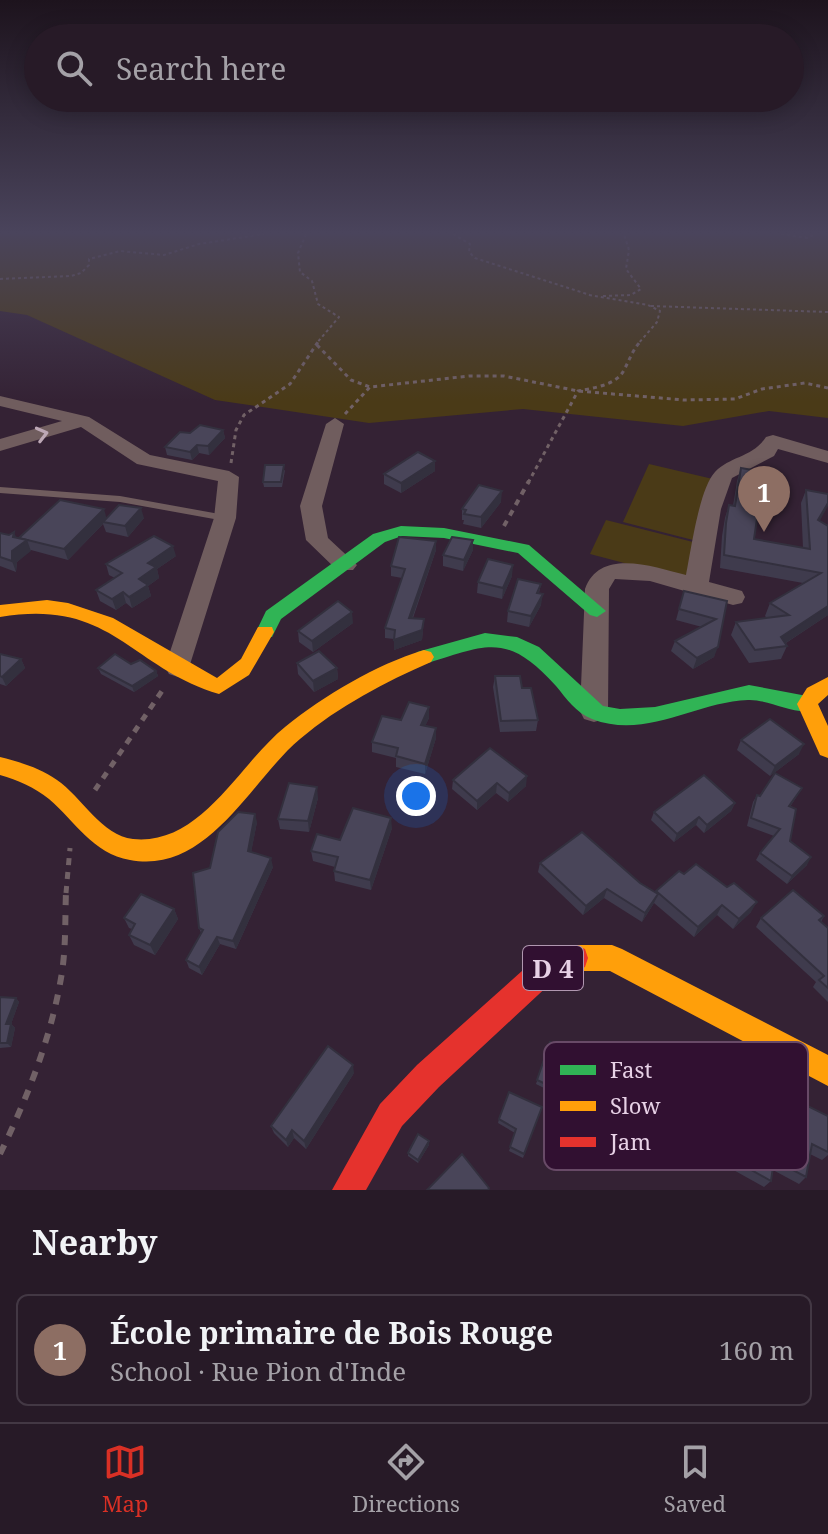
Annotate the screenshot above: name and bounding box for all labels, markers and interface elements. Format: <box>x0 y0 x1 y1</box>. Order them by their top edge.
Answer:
search box <box>24 24 804 112</box>
icon: search <box>52 46 96 90</box>
text: Search here <box>116 48 286 89</box>
one-way arrow <box>35 426 48 443</box>
pin: 1 <box>738 466 790 532</box>
your location <box>396 776 436 816</box>
road number: D 4 <box>523 946 583 990</box>
legend <box>544 1042 808 1170</box>
text: Fast <box>610 1054 652 1084</box>
text: Slow <box>610 1090 660 1120</box>
text: Jam <box>609 1126 651 1156</box>
text: Nearby <box>32 1219 158 1265</box>
text: École primaire de Bois Rouge <box>110 1312 553 1353</box>
text: 1 <box>53 1332 67 1368</box>
text: 160 m <box>719 1332 794 1368</box>
text: School · Rue Pion d'Inde <box>110 1353 406 1389</box>
tab: Map <box>102 1440 148 1518</box>
tab: Directions <box>352 1440 460 1518</box>
tab: Saved <box>664 1440 726 1518</box>

